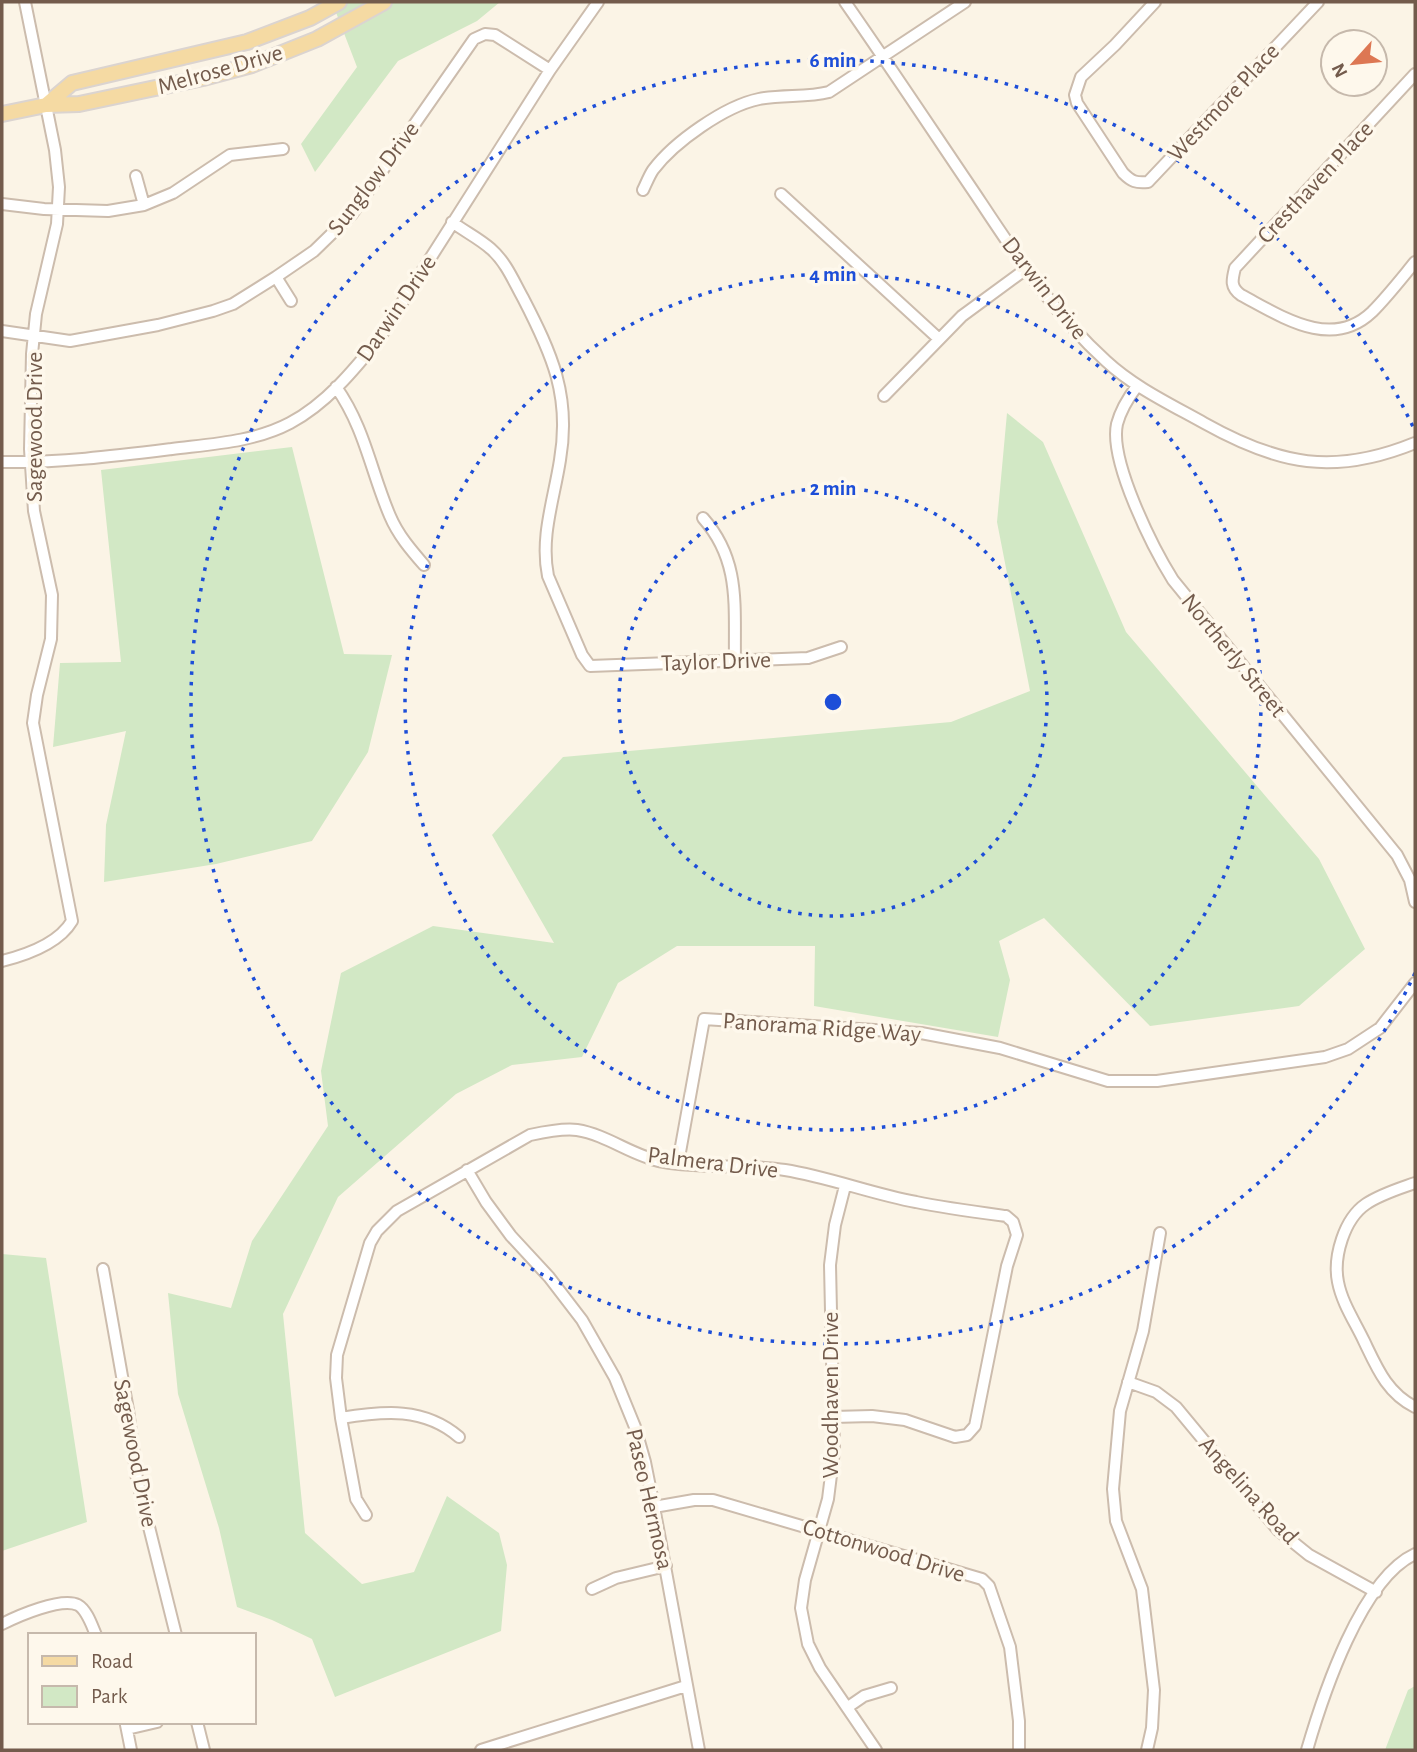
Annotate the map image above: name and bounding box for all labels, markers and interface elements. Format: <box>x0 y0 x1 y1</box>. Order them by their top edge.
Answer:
north arrow <box>1319 28 1389 98</box>
street label: Westmore Place <box>1163 39 1284 166</box>
street label: Melrose Drive <box>155 41 285 99</box>
text: 6 min <box>810 50 856 71</box>
text: N <box>1329 60 1352 80</box>
street label: Cresthaven Place <box>1253 117 1378 248</box>
street label: Sunglow Drive <box>324 118 424 240</box>
street label: Darwin Drive <box>997 233 1091 344</box>
street label: Darwin Drive <box>353 251 441 366</box>
text: 4 min <box>809 264 857 285</box>
street label: Sagewood Drive <box>23 352 47 502</box>
text: 2 min <box>810 478 856 499</box>
street label: Northerly Street <box>1176 589 1290 722</box>
street label: Taylor Drive <box>660 648 772 676</box>
centre of rings <box>821 690 845 714</box>
street label: Panorama Ridge Way <box>722 1009 922 1047</box>
street label: Palmera Drive <box>646 1143 780 1183</box>
street label: Woodhaven Drive <box>819 1312 843 1478</box>
street label: Sagewood Drive <box>109 1377 161 1529</box>
street label: Paseo Hermosa <box>621 1426 677 1572</box>
street label: Angelina Road <box>1194 1432 1303 1549</box>
street label: Cottonwood Drive <box>800 1515 968 1587</box>
legend <box>28 1633 256 1724</box>
text: Road <box>91 1651 133 1672</box>
text: Park <box>91 1686 128 1707</box>

